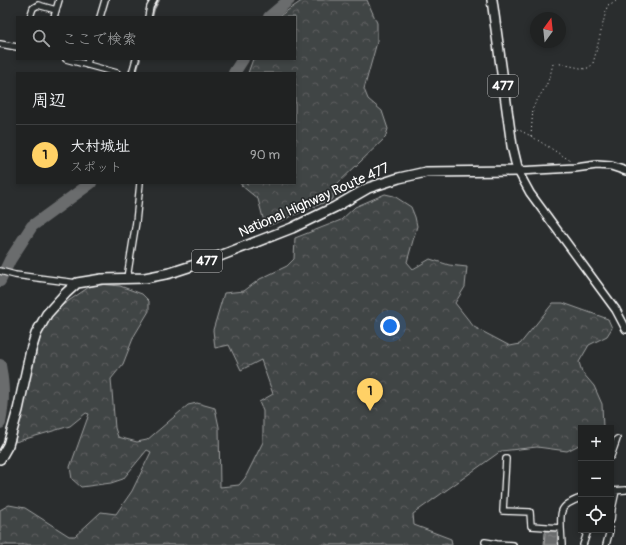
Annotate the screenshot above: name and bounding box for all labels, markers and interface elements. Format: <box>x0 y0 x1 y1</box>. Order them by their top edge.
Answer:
north arrow <box>530 12 566 48</box>
search box <box>16 16 296 60</box>
icon: search <box>30 27 52 49</box>
text: ここで検索 <box>62 30 137 49</box>
road number: 477 <box>488 75 518 97</box>
text: 周辺 <box>32 90 66 111</box>
text: 大村城址 <box>70 137 130 156</box>
text: 1 <box>42 147 48 163</box>
text: 90 m <box>250 147 280 163</box>
text: スポット <box>70 159 122 175</box>
street label: National Highway Route 477 <box>236 159 393 241</box>
road number: 477 <box>192 250 222 272</box>
your location <box>380 316 400 336</box>
pin: 1 <box>357 378 383 411</box>
map controls <box>578 425 614 533</box>
button: + <box>578 425 614 461</box>
button: − <box>578 461 614 497</box>
button: locate <box>578 497 614 533</box>

